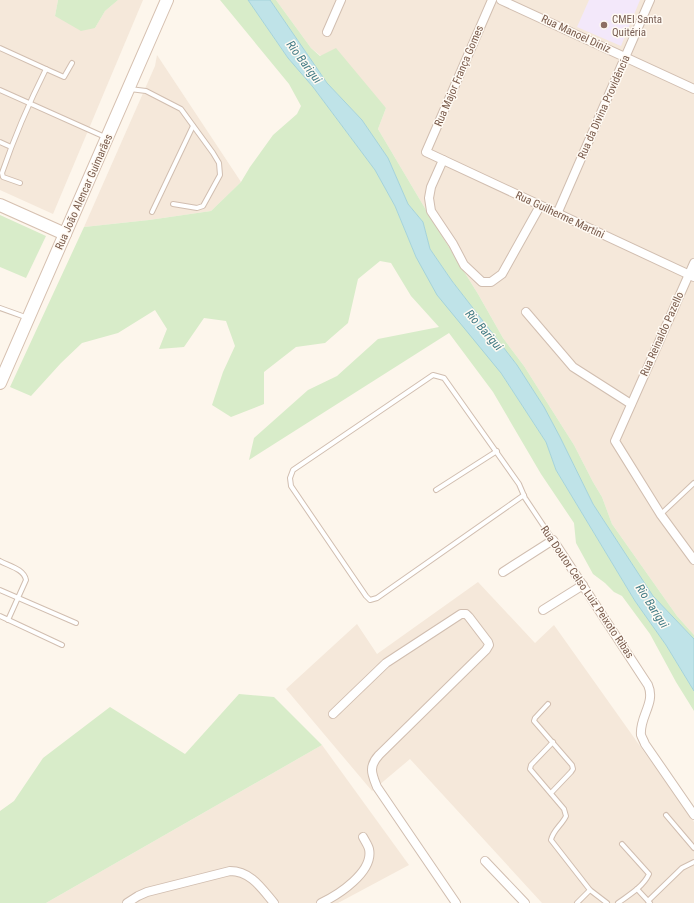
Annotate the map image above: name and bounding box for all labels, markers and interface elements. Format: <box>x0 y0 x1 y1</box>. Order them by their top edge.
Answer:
street label: Rua Manoel Diniz <box>539 12 613 56</box>
place label: CMEI Santa Quitéria <box>612 13 662 39</box>
marker: CMEI Santa Quitéria <box>599 20 609 30</box>
street label: Rua Major França Gomes <box>432 23 486 129</box>
water label: Rio Barigui <box>283 38 325 86</box>
street label: Rua da Divina Providência <box>575 53 633 161</box>
street label: Rua João Alencar Guimarães <box>53 132 115 252</box>
street label: Rua Guilherme Martini <box>514 189 606 241</box>
street label: Rua Reinaldo Pazello <box>638 289 687 378</box>
water label: Rio Barigui <box>462 307 506 354</box>
street label: Rua Doutor Celso Luiz Peixoto Ribas <box>538 523 636 661</box>
water label: Rio Barigui <box>633 581 672 631</box>

